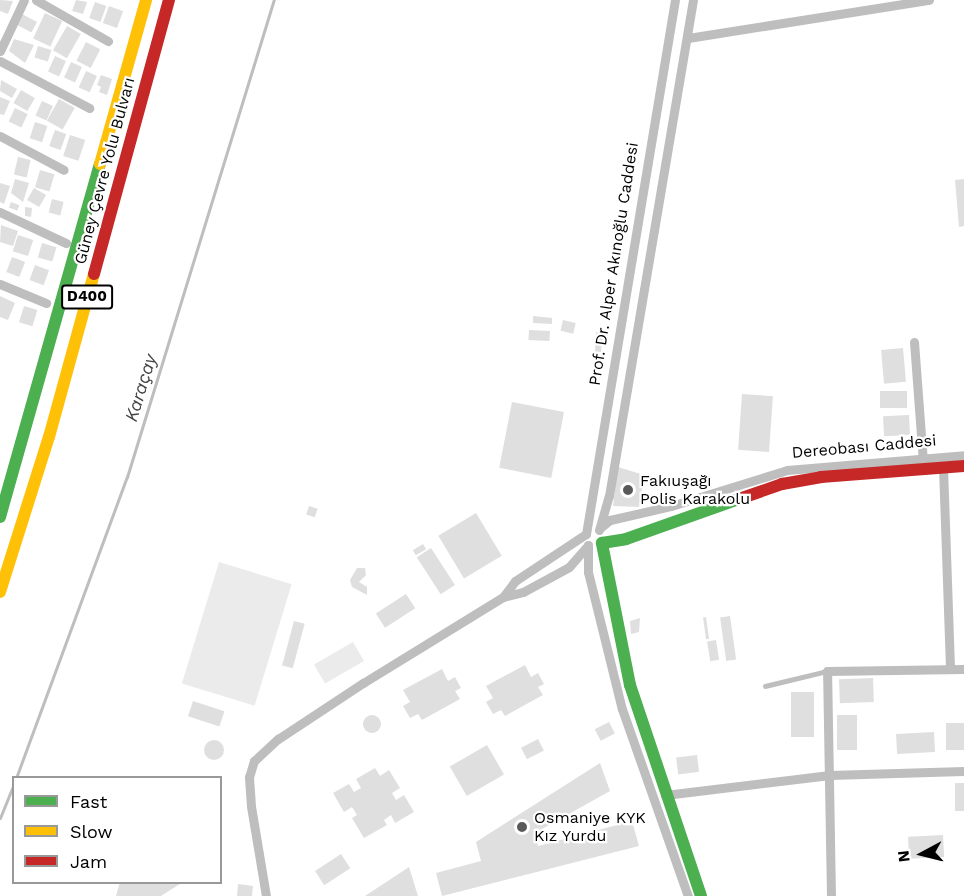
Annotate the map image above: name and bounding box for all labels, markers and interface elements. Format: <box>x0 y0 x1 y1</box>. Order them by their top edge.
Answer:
street label: Güney Çevre Yolu Bulvarı <box>71 75 139 267</box>
street label: Prof. Dr. Alper Akınoğlu Caddesi <box>585 140 643 388</box>
road number: D400 <box>60 285 114 309</box>
water label: Karaçay <box>121 352 161 424</box>
street label: Dereobası Caddesi <box>791 431 937 463</box>
place label: Fakıuşağı Polis Karakolu <box>640 471 750 509</box>
marker: Fakıuşağı Polis Karakolu <box>621 483 635 497</box>
legend <box>12 776 222 884</box>
text: Fast <box>70 791 107 812</box>
place label: Osmaniye KYK Kız Yurdu <box>534 808 646 846</box>
marker: Osmaniye KYK Kız Yurdu <box>515 820 529 834</box>
text: Slow <box>70 821 113 842</box>
north arrow <box>892 824 952 884</box>
text: N <box>893 849 914 863</box>
text: Jam <box>70 851 107 872</box>

